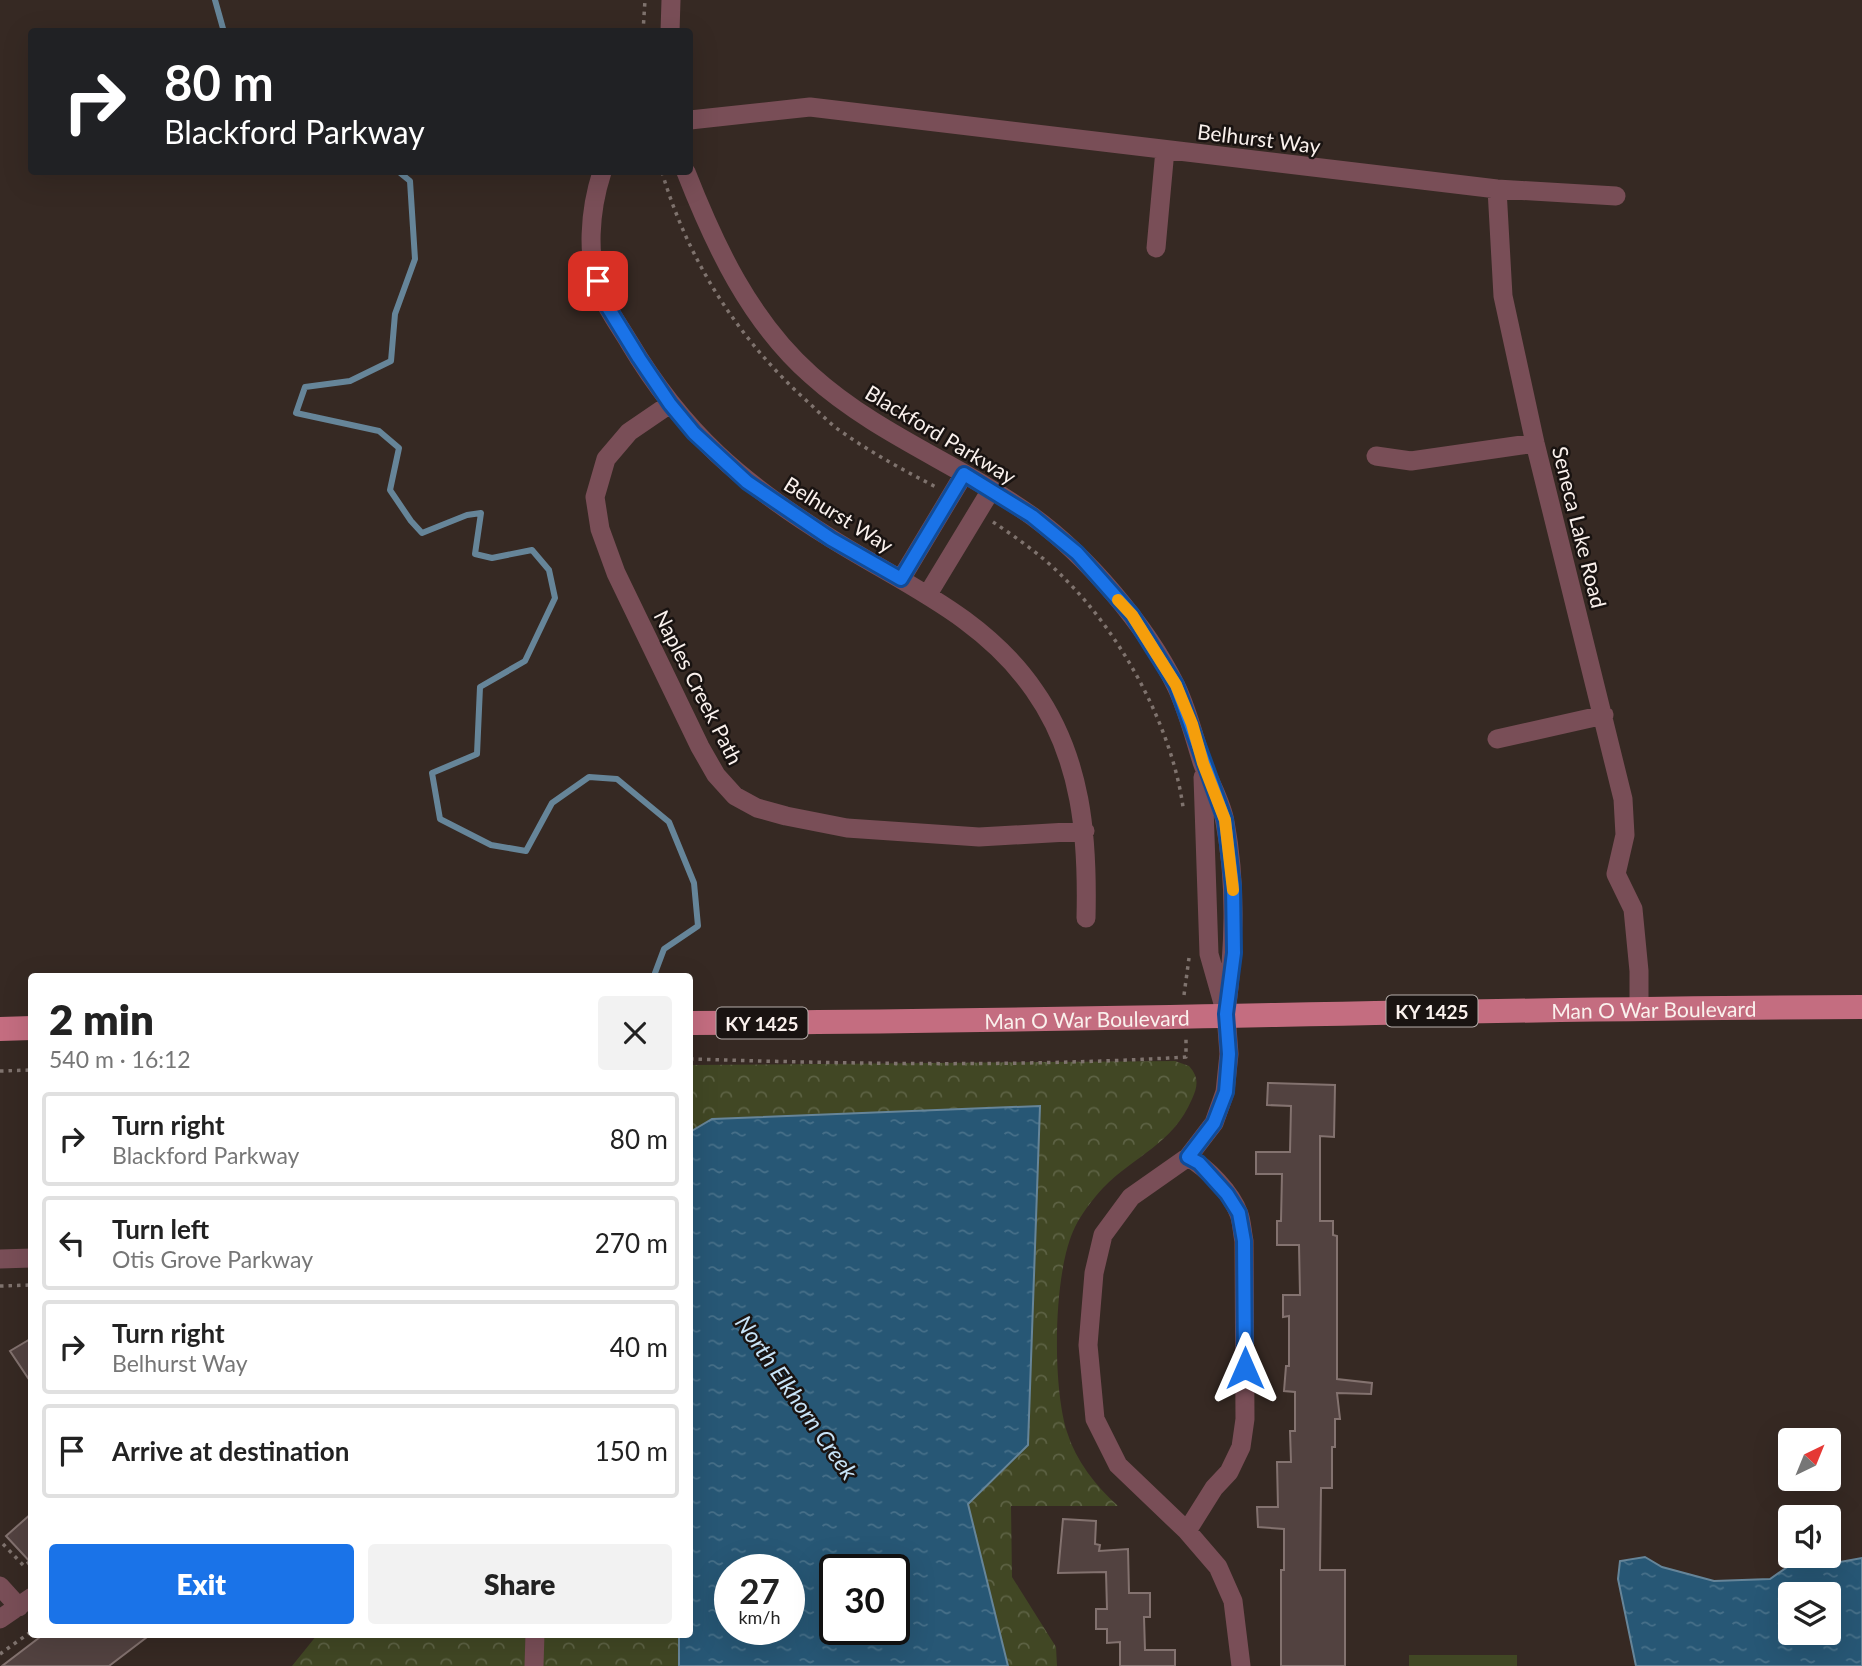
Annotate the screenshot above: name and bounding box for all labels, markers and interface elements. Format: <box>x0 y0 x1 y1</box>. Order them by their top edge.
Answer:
text: 80 m <box>164 53 274 111</box>
icon: right <box>49 56 140 147</box>
text: Blackford Parkway <box>164 112 425 151</box>
street label: Belhurst Way <box>1196 118 1322 158</box>
pin <box>568 251 628 311</box>
icon: arrive <box>579 262 617 300</box>
street label: Blackford Parkway <box>861 379 1021 489</box>
street label: Seneca Lake Road <box>1548 444 1612 610</box>
street label: Belhurst Way <box>780 471 898 557</box>
street label: Naples Creek Path <box>649 606 749 768</box>
text: 2 min <box>49 994 154 1044</box>
road number: KY 1425 <box>1386 995 1478 1026</box>
street label: Man O War Boulevard <box>1551 995 1757 1023</box>
button: close <box>598 996 672 1070</box>
street label: Man O War Boulevard <box>984 1004 1190 1033</box>
road number: KY 1425 <box>716 1007 808 1038</box>
text: 540 m · 16:12 <box>49 1045 191 1073</box>
text: Turn right <box>112 1109 225 1141</box>
icon: right <box>53 1120 91 1158</box>
text: 80 m <box>610 1123 668 1155</box>
text: Blackford Parkway <box>112 1141 299 1169</box>
text: Turn left <box>112 1213 209 1245</box>
icon: left <box>53 1224 91 1262</box>
text: 270 m <box>595 1227 668 1259</box>
text: Otis Grove Parkway <box>112 1245 313 1273</box>
water label: North Elkhorn Creek <box>730 1310 865 1485</box>
text: Turn right <box>112 1317 225 1349</box>
icon: right <box>53 1328 91 1366</box>
text: 40 m <box>610 1331 668 1363</box>
position arrow <box>1208 1331 1282 1405</box>
text: Belhurst Way <box>112 1349 248 1377</box>
north arrow <box>1778 1428 1841 1491</box>
map controls <box>1778 1428 1841 1645</box>
icon: arrive <box>53 1432 91 1470</box>
text: Arrive at destination <box>112 1435 349 1467</box>
text: 150 m <box>595 1435 668 1467</box>
button: sound <box>1778 1505 1841 1568</box>
button: Exit <box>49 1544 354 1624</box>
button: Share <box>368 1544 672 1624</box>
speed limit sign: 30 <box>819 1554 910 1645</box>
text: 27 <box>739 1569 780 1611</box>
button: layers <box>1778 1582 1841 1645</box>
text: km/h <box>738 1606 781 1628</box>

